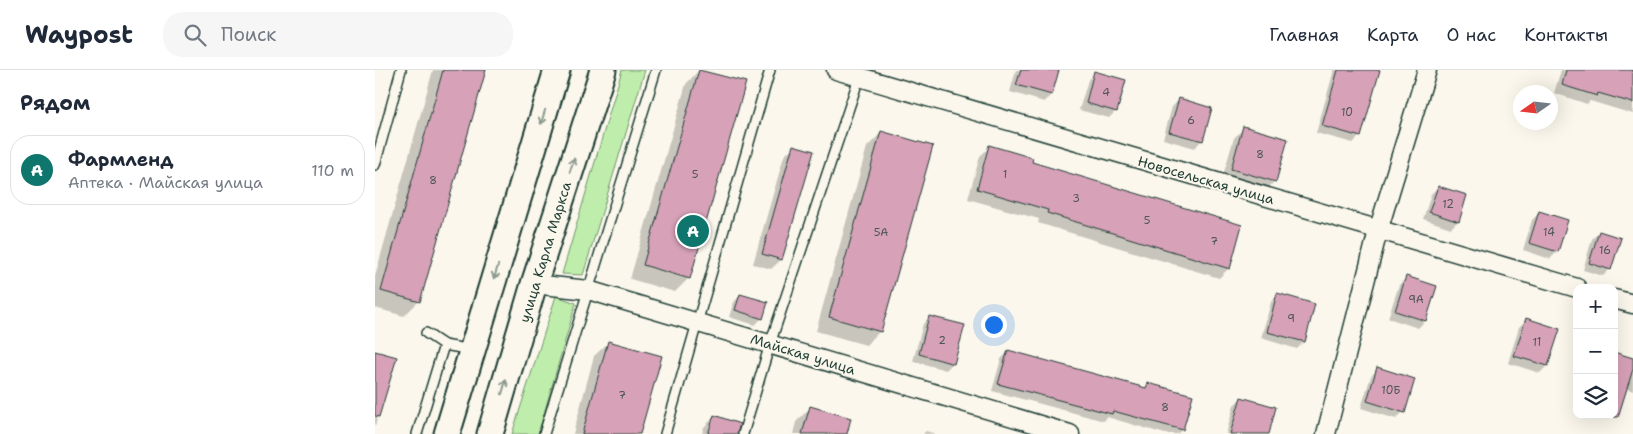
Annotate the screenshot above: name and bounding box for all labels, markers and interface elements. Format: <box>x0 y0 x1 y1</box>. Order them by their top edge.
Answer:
search box <box>163 12 513 57</box>
text: Waypost <box>25 19 133 51</box>
icon: search <box>181 21 209 49</box>
text: Поиск <box>221 22 276 47</box>
text: Главная <box>1269 23 1339 47</box>
text: Карта <box>1367 23 1419 47</box>
text: О нас <box>1447 23 1496 47</box>
text: Контакты <box>1524 23 1608 47</box>
house number: 4 <box>1102 85 1110 100</box>
north arrow <box>1513 85 1558 130</box>
text: Рядом <box>20 89 90 117</box>
house number: 10 <box>1341 105 1353 120</box>
one-way arrow <box>538 108 548 124</box>
house number: 6 <box>1187 113 1195 128</box>
text: Фармленд <box>68 147 174 172</box>
house number: 8 <box>1256 147 1264 162</box>
street label: Новосельская улица <box>1136 152 1277 208</box>
one-way arrow <box>568 157 578 173</box>
text: A <box>31 160 43 181</box>
text: 110 m <box>311 160 354 181</box>
house number: 5 <box>692 167 699 182</box>
house number: 1 <box>1003 167 1007 182</box>
text: Аптека · Майская улица <box>68 172 263 193</box>
house number: 8 <box>429 173 437 188</box>
street label: улица Карла Маркса <box>515 179 575 325</box>
house number: 3 <box>1072 191 1080 206</box>
house number: 12 <box>1442 197 1454 212</box>
pin: A <box>677 212 709 250</box>
house number: 5 <box>1144 213 1151 228</box>
house number: 5А <box>874 225 888 240</box>
house number: 14 <box>1543 225 1555 240</box>
house number: 7 <box>1210 234 1218 249</box>
house number: 16 <box>1599 243 1611 258</box>
one-way arrow <box>490 264 500 280</box>
map controls <box>1573 284 1618 419</box>
button: + <box>1573 284 1618 329</box>
house number: 9А <box>1408 292 1424 307</box>
house number: 9 <box>1287 311 1295 326</box>
your location <box>981 312 1007 338</box>
street label: Майская улица <box>748 329 858 379</box>
button: − <box>1573 329 1618 374</box>
house number: 2 <box>938 333 946 348</box>
house number: 11 <box>1533 335 1541 350</box>
button: layers <box>1573 374 1618 419</box>
one-way arrow <box>500 380 510 396</box>
house number: 10Б <box>1381 383 1401 398</box>
house number: 7 <box>618 388 626 403</box>
house number: 8 <box>1161 400 1169 415</box>

